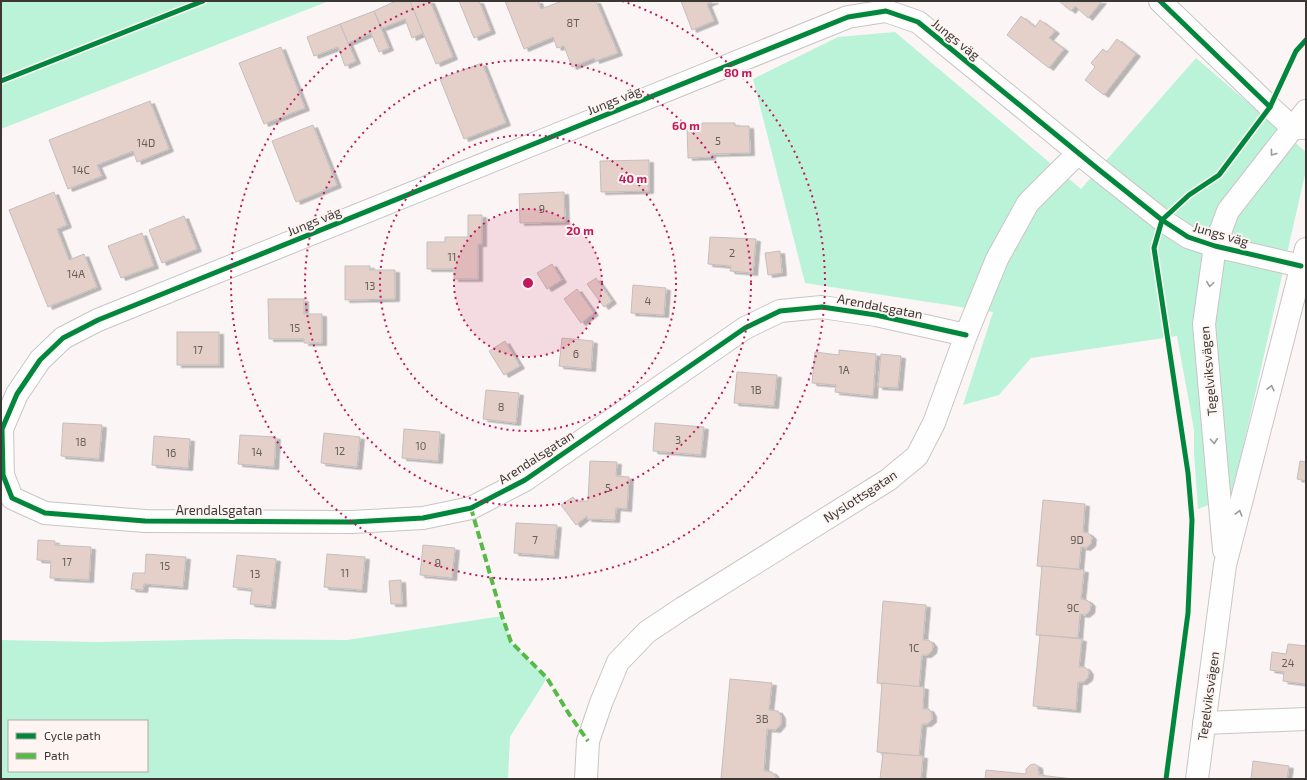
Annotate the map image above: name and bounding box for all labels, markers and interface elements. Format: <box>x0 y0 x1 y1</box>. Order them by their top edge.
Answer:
street label: Jungs väg <box>929 15 983 63</box>
house number: 8T <box>566 16 580 29</box>
text: 80 m <box>724 65 752 79</box>
street label: Jungs väg <box>585 82 643 118</box>
text: 60 m <box>672 118 700 132</box>
house number: 5 <box>715 134 721 147</box>
house number: 14D <box>137 136 155 149</box>
one-way arrow <box>1271 148 1278 155</box>
house number: 14C <box>72 163 90 176</box>
text: 40 m <box>619 171 647 185</box>
house number: 9 <box>539 202 545 215</box>
street label: Jungs väg <box>285 203 343 239</box>
street label: Jungs väg <box>1191 218 1251 250</box>
text: 20 m <box>566 223 594 237</box>
house number: 2 <box>729 246 735 259</box>
house number: 11 <box>448 250 456 263</box>
house number: 14A <box>67 267 85 280</box>
centre of rings <box>521 276 535 290</box>
house number: 13 <box>365 279 375 292</box>
one-way arrow <box>1206 281 1214 287</box>
street label: Arendalsgatan <box>836 290 924 322</box>
house number: 4 <box>645 294 652 307</box>
house number: 15 <box>290 321 300 334</box>
street label: Tegelviksvägen <box>1196 326 1220 416</box>
house number: 17 <box>193 343 203 356</box>
house number: 6 <box>573 347 579 360</box>
house number: 1A <box>838 363 850 376</box>
house number: 1B <box>750 383 762 396</box>
one-way arrow <box>1267 384 1275 391</box>
house number: 8 <box>498 400 504 413</box>
street label: Arendalsgatan <box>495 427 577 487</box>
house number: 3 <box>675 433 681 446</box>
house number: 18 <box>75 435 87 448</box>
one-way arrow <box>1209 438 1218 444</box>
house number: 10 <box>415 439 427 452</box>
house number: 12 <box>335 444 345 457</box>
house number: 14 <box>251 445 263 458</box>
house number: 16 <box>166 446 176 459</box>
street label: Nyslottsgatan <box>820 466 900 526</box>
house number: 5 <box>605 481 611 494</box>
street label: Arendalsgatan <box>176 502 262 518</box>
one-way arrow <box>1234 510 1243 517</box>
house number: 7 <box>532 533 538 546</box>
house number: 9D <box>1070 533 1084 546</box>
house number: 17 <box>62 555 72 568</box>
house number: 9 <box>435 556 441 569</box>
house number: 15 <box>160 559 170 572</box>
house number: 11 <box>341 566 349 579</box>
house number: 13 <box>250 567 260 580</box>
house number: 9C <box>1067 601 1079 614</box>
house number: 1C <box>909 641 919 654</box>
street label: Tegelviksvägen <box>1194 650 1222 742</box>
house number: 24 <box>1282 656 1295 669</box>
house number: 3B <box>756 712 769 725</box>
legend <box>8 720 148 772</box>
text: Cycle path <box>44 728 101 742</box>
text: Path <box>44 748 69 762</box>

